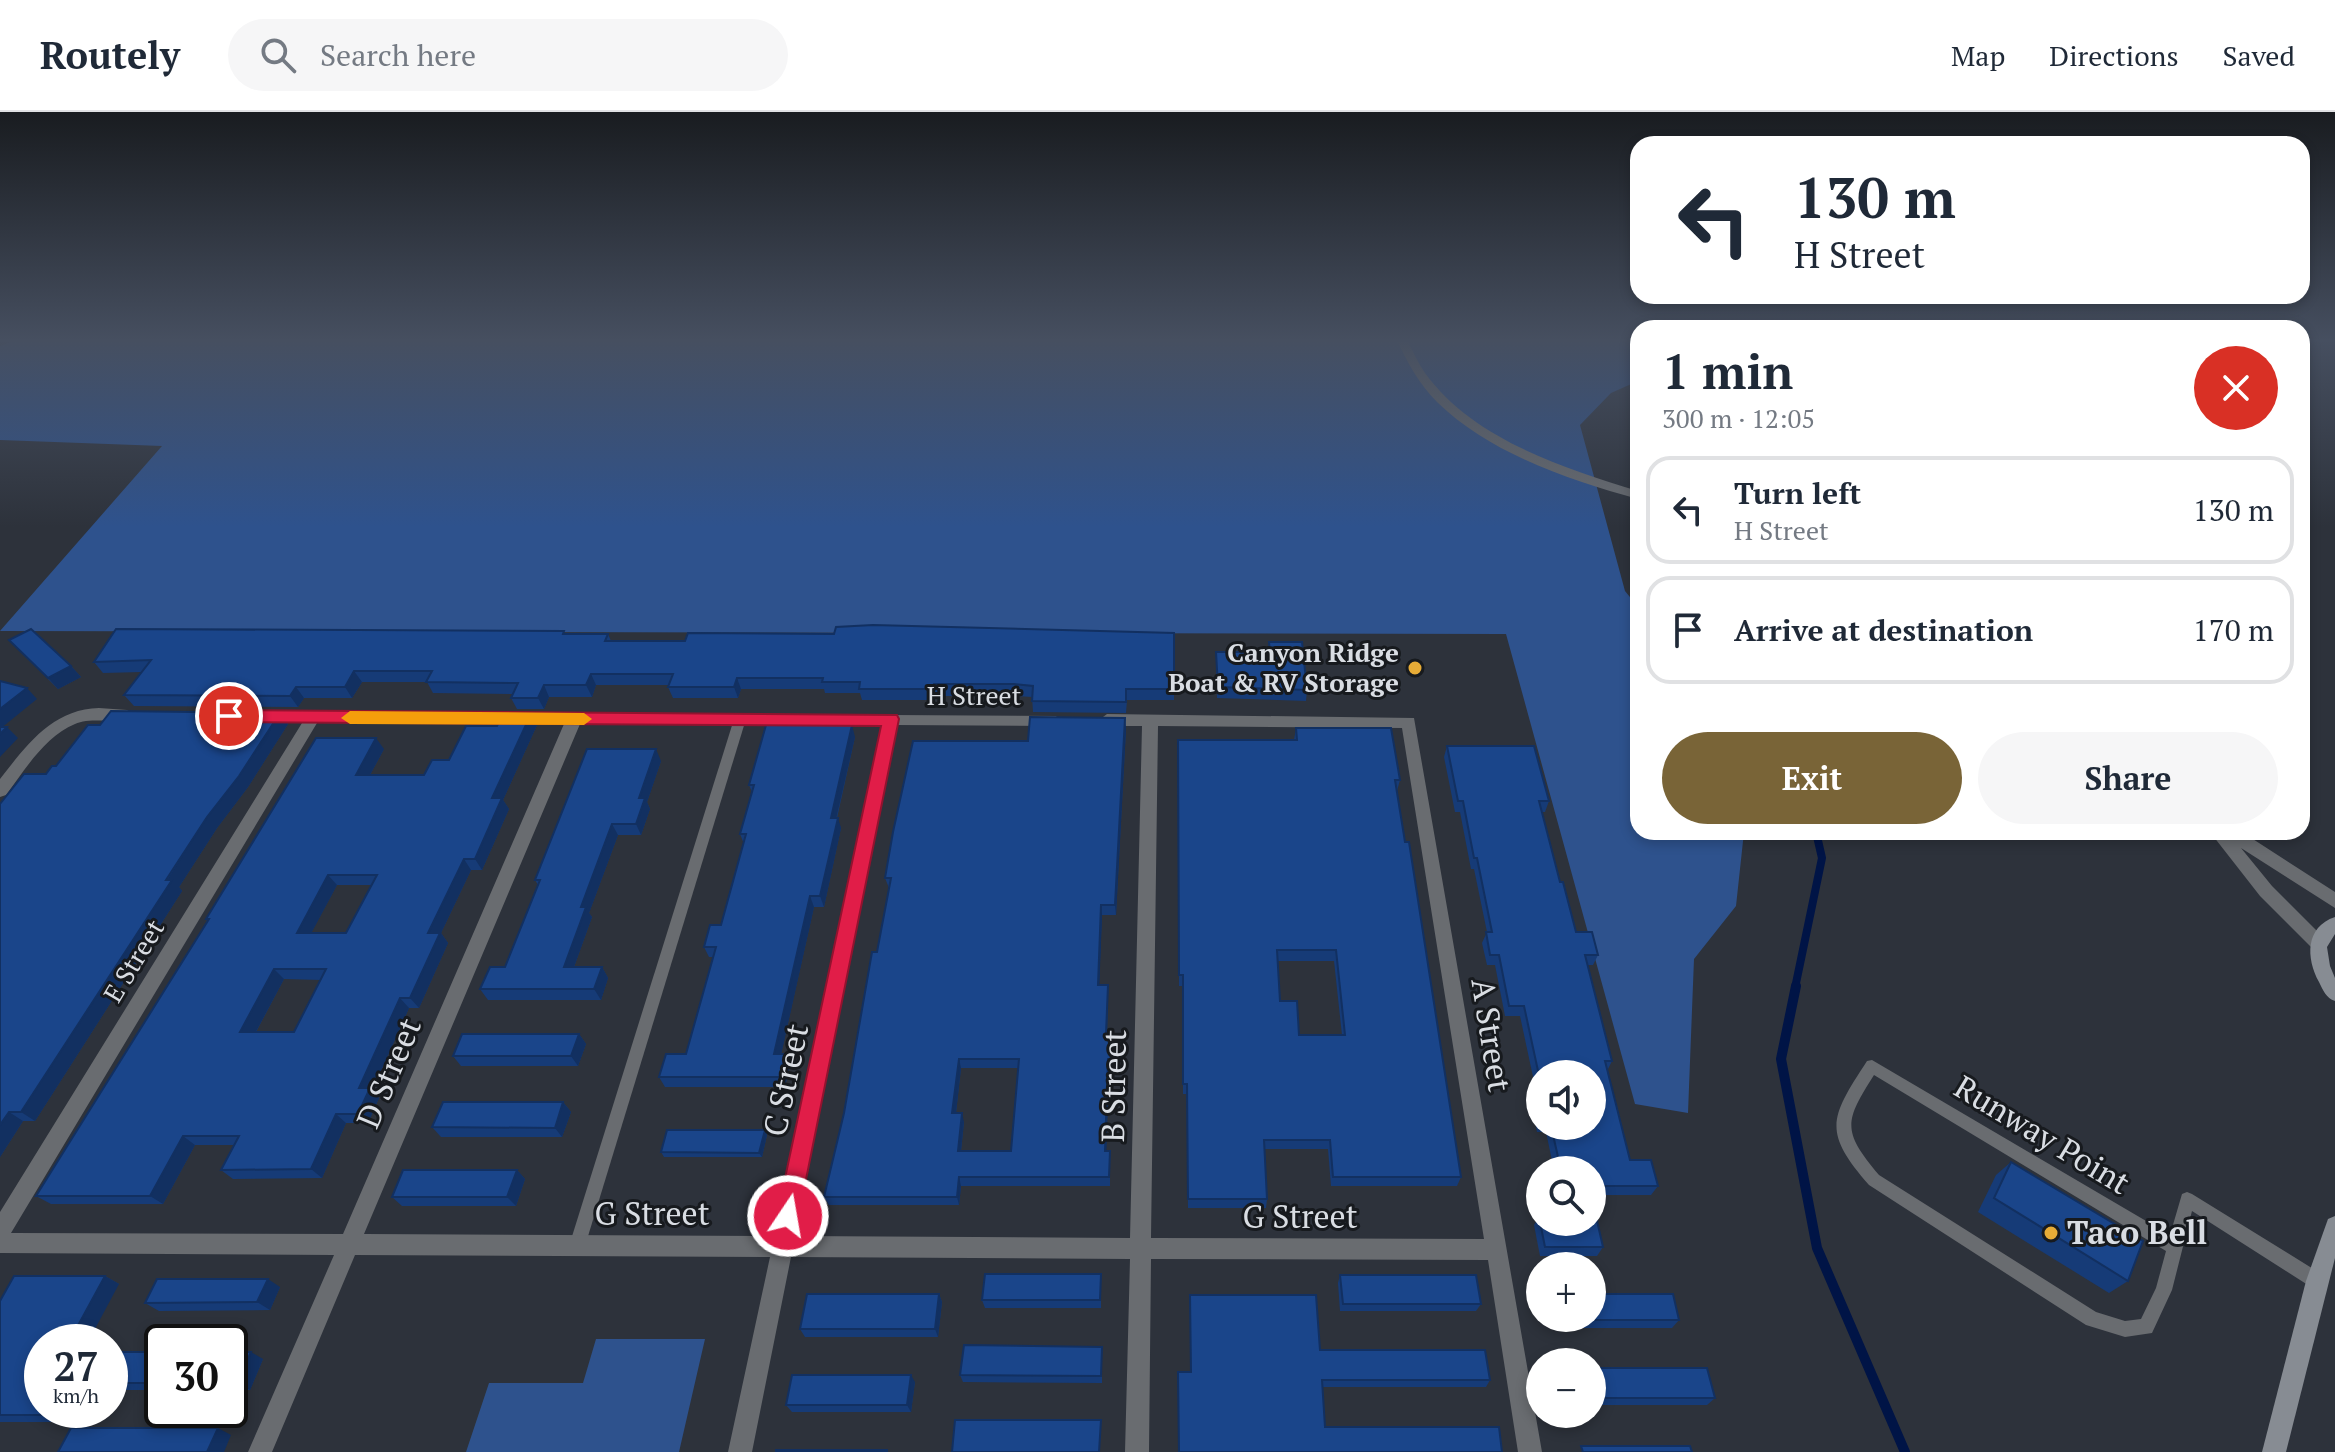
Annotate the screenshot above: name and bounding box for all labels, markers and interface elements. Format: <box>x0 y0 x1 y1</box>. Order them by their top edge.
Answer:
search box <box>228 19 788 91</box>
text: Routely <box>40 30 180 80</box>
icon: search <box>256 33 300 77</box>
text: Search here <box>320 35 476 75</box>
text: Map <box>1951 37 2005 74</box>
text: Directions <box>2049 37 2179 74</box>
text: Saved <box>2223 37 2295 74</box>
text: 130 m <box>1794 160 1956 234</box>
icon: left <box>1662 168 1766 272</box>
text: H Street <box>1794 231 1925 278</box>
text: 1 min <box>1662 339 1793 403</box>
button: close <box>2194 346 2278 430</box>
text: 300 m · 12:05 <box>1662 401 1815 435</box>
text: Turn left <box>1734 473 1861 513</box>
icon: left <box>1666 488 1710 532</box>
text: 130 m <box>2193 490 2274 530</box>
text: H Street <box>1734 513 1829 547</box>
icon: arrive <box>1666 608 1710 652</box>
text: Arrive at destination <box>1734 610 2033 650</box>
text: 170 m <box>2193 610 2274 650</box>
place label: Canyon Ridge Boat & RV Storage <box>1168 635 1399 699</box>
marker: Canyon Ridge Boat & RV Storage <box>1406 659 1424 677</box>
street label: H Street <box>927 678 1022 712</box>
pin <box>195 682 263 750</box>
icon: arrive <box>207 694 251 738</box>
button: Exit <box>1662 732 1962 824</box>
button: Share <box>1978 732 2278 824</box>
street label: E Street <box>95 913 171 1008</box>
street label: A Street <box>1462 975 1522 1095</box>
street label: D Street <box>346 1011 430 1134</box>
street label: C Street <box>753 1020 817 1140</box>
street label: B Street <box>1091 1029 1135 1143</box>
map controls <box>1526 1060 1606 1428</box>
button: sound <box>1526 1060 1606 1140</box>
street label: Runway Point <box>1947 1065 2138 1203</box>
button: search <box>1526 1156 1606 1236</box>
position arrow <box>746 1174 830 1258</box>
street label: G Street <box>594 1192 710 1234</box>
street label: G Street <box>1242 1195 1358 1237</box>
place label: Taco Bell <box>2067 1211 2207 1253</box>
marker: Taco Bell <box>2042 1224 2060 1242</box>
button: + <box>1526 1252 1606 1332</box>
speed limit sign: 30 <box>144 1324 248 1428</box>
text: 27 <box>53 1339 99 1392</box>
button: − <box>1526 1348 1606 1428</box>
text: km/h <box>53 1382 99 1409</box>

